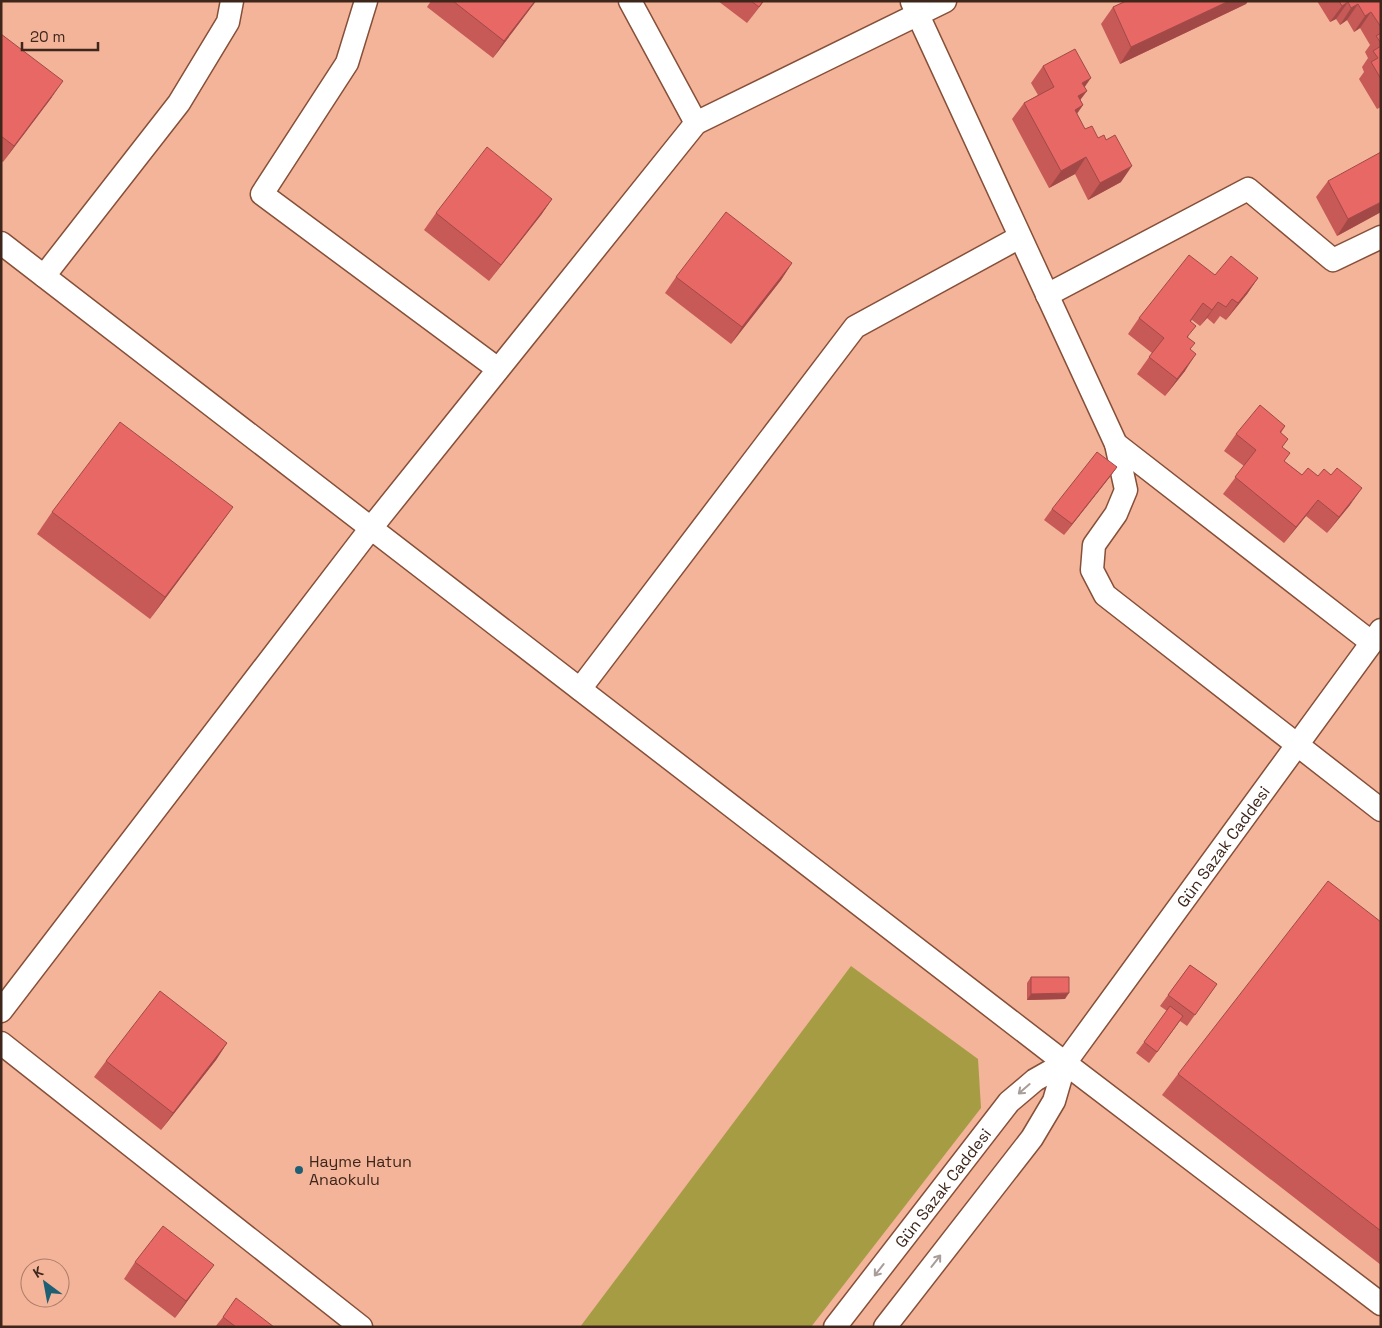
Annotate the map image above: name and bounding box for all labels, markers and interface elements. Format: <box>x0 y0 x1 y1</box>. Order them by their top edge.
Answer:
scale bar <box>22 20 99 52</box>
text: 20 m <box>30 27 65 46</box>
street label: Gün Sazak Caddesi <box>1172 782 1274 911</box>
one-way arrow <box>1017 1083 1030 1095</box>
street label: Gün Sazak Caddesi <box>890 1124 995 1252</box>
place label: Hayme Hatun Anaokulu <box>309 1151 412 1190</box>
marker: Hayme Hatun Anaokulu <box>293 1164 305 1176</box>
one-way arrow <box>931 1254 942 1267</box>
north arrow <box>20 1258 70 1308</box>
text: K <box>30 1262 47 1282</box>
one-way arrow <box>874 1264 885 1277</box>

